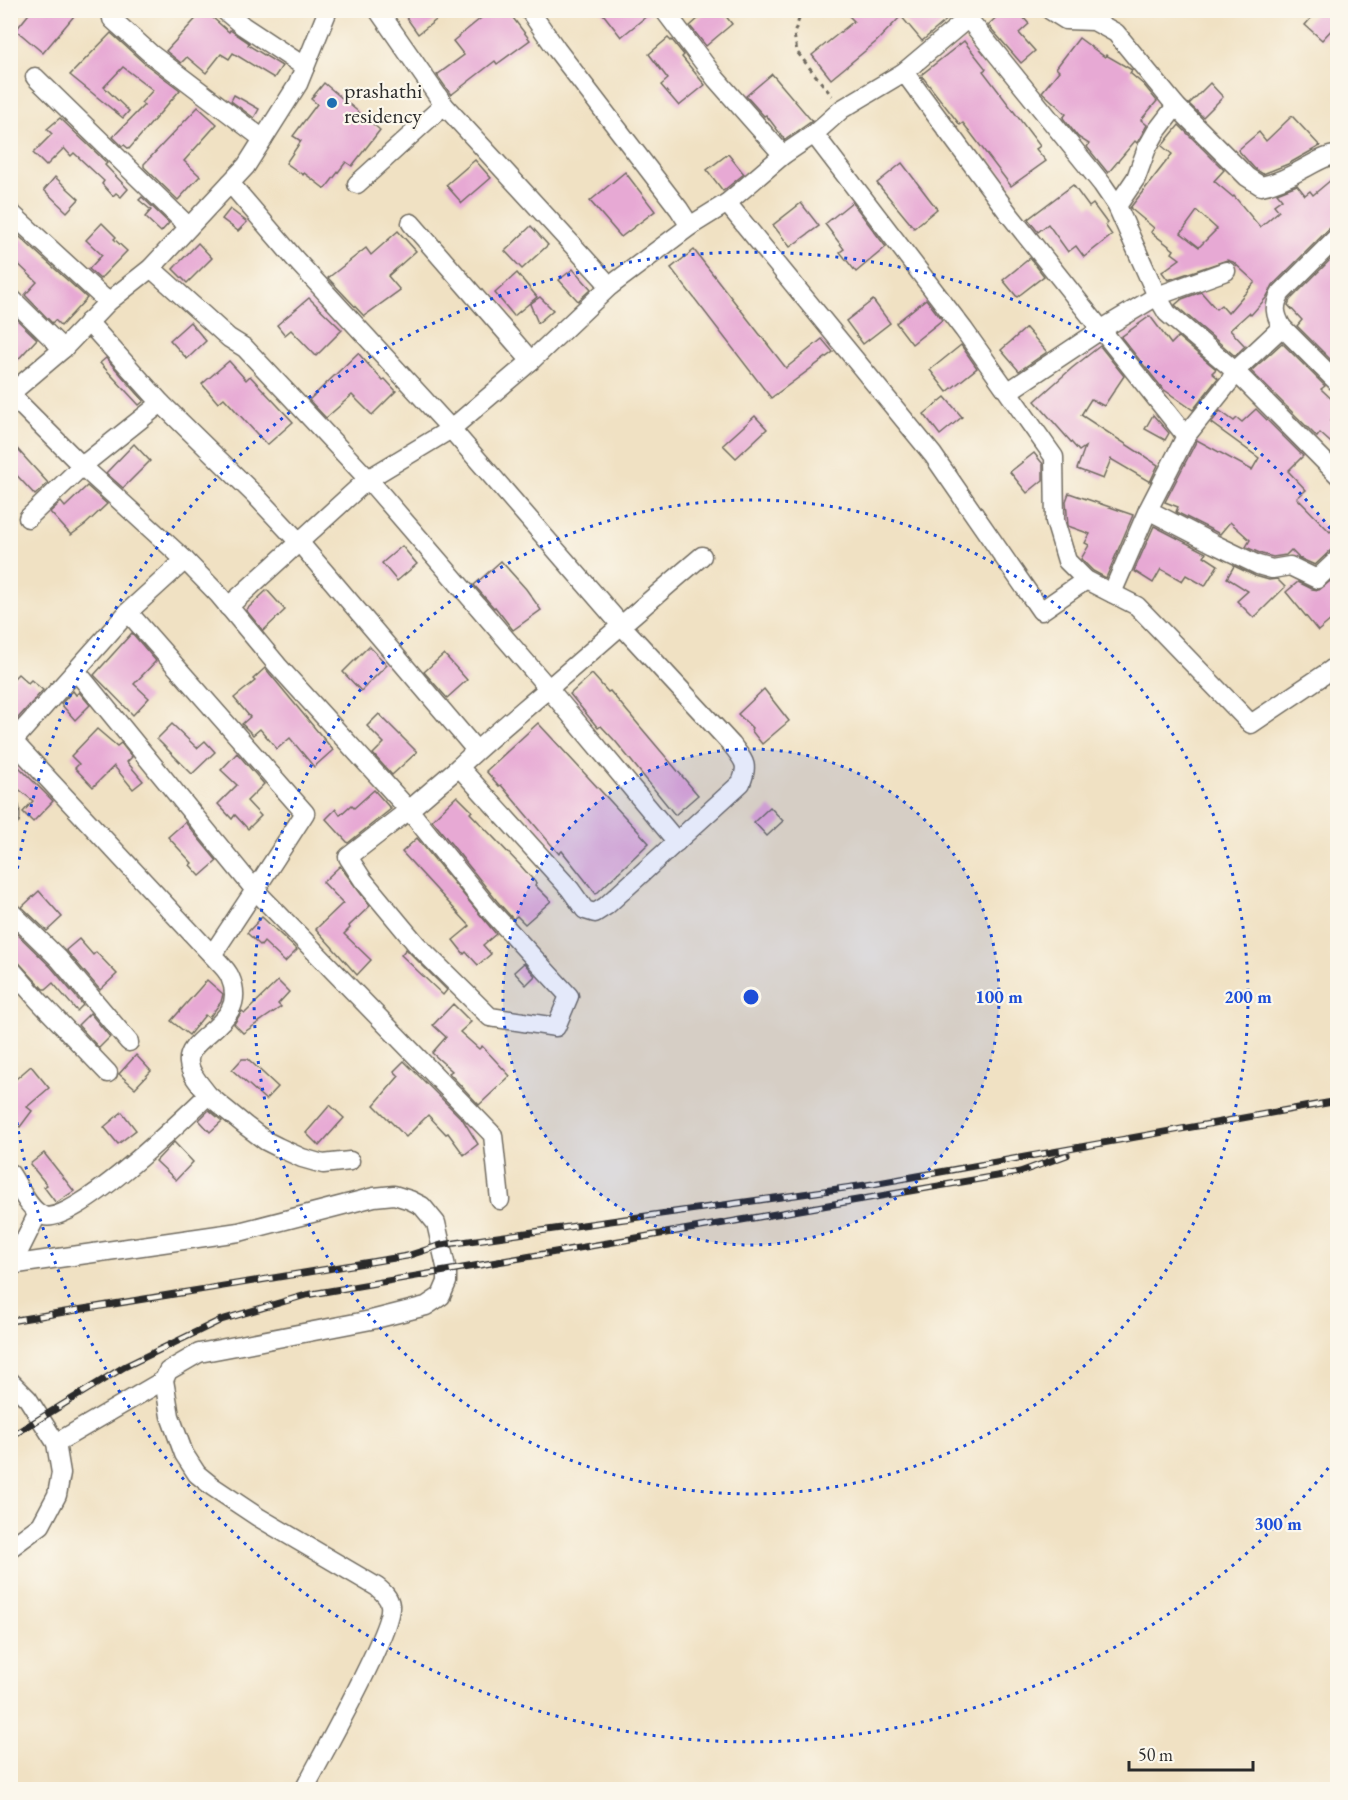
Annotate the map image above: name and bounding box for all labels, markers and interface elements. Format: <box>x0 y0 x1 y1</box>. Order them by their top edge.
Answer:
place label: prashathi residency <box>344 76 422 130</box>
marker: prashathi residency <box>325 96 339 110</box>
text: 100 m <box>975 985 1023 1008</box>
text: 200 m <box>1224 985 1272 1008</box>
centre of rings <box>741 987 761 1007</box>
text: 300 m <box>1254 1512 1302 1535</box>
scale bar <box>1129 1734 1254 1772</box>
text: 50 m <box>1138 1743 1173 1766</box>

